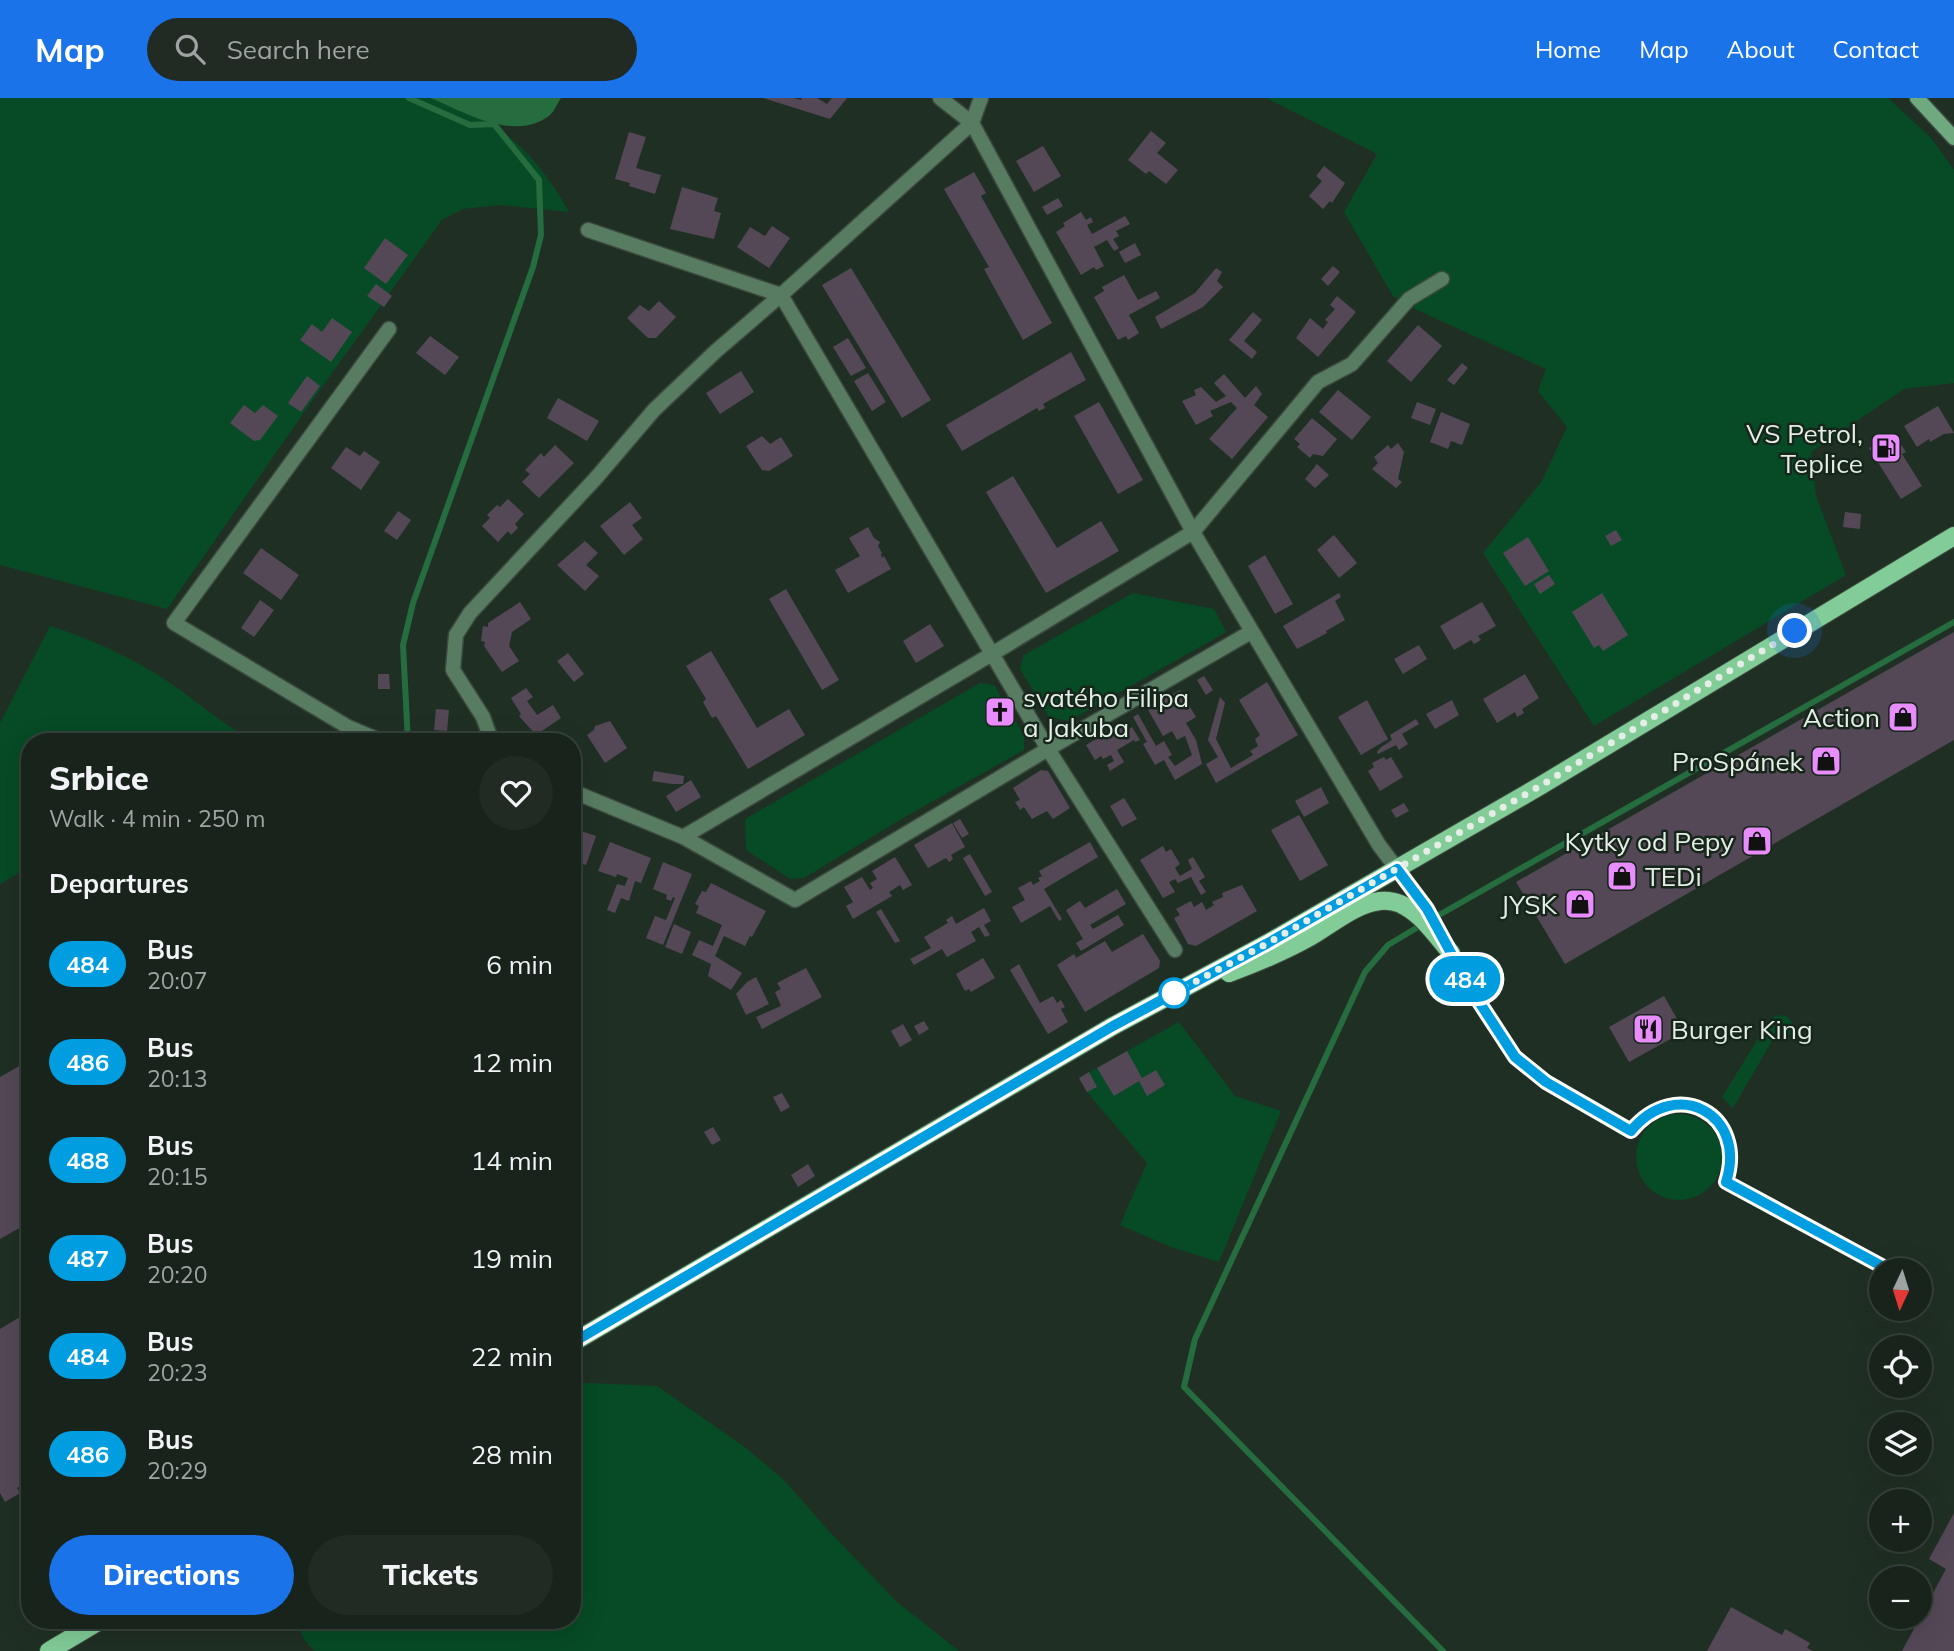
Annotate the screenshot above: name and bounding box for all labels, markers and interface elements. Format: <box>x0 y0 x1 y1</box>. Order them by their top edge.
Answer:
search box <box>147 18 637 81</box>
text: Map <box>35 29 105 70</box>
icon: search <box>171 30 209 68</box>
text: Search here <box>227 33 370 66</box>
text: Home <box>1535 34 1601 64</box>
text: Map <box>1639 34 1689 64</box>
text: About <box>1727 34 1795 64</box>
text: Contact <box>1833 34 1919 64</box>
place label: VS Petrol, Teplice <box>1746 417 1863 480</box>
fuel station icon: VS Petrol, Teplice <box>1869 431 1903 465</box>
your location <box>1777 613 1812 648</box>
place label: svatého Filipa a Jakuba <box>1023 681 1189 744</box>
church icon: svatého Filipa a Jakuba <box>983 695 1017 729</box>
shop icon: Action <box>1886 700 1920 734</box>
place label: Action <box>1803 701 1880 734</box>
shop icon: ProSpánek <box>1809 744 1843 778</box>
place label: ProSpánek <box>1672 745 1804 778</box>
button: heart <box>479 756 553 830</box>
text: Srbice <box>49 757 149 798</box>
text: Walk · 4 min · 250 m <box>49 804 266 833</box>
shop icon: Kytky od Pepy <box>1740 824 1774 858</box>
place label: Kytky od Pepy <box>1565 825 1734 858</box>
shop icon: TEDi <box>1605 859 1639 893</box>
place label: TEDi <box>1645 860 1702 893</box>
text: Departures <box>49 867 189 900</box>
shop icon: JYSK <box>1563 887 1597 921</box>
place label: JYSK <box>1501 888 1558 921</box>
text: Bus <box>147 933 193 966</box>
text: 6 min <box>486 948 553 981</box>
text: 484 <box>66 949 109 979</box>
line badge: 484 <box>1425 956 1505 1002</box>
text: 484 <box>1443 964 1487 994</box>
text: 20:07 <box>147 966 207 995</box>
unlabelled marker <box>1159 978 1189 1008</box>
restaurant icon: Burger King <box>1631 1012 1665 1046</box>
place label: Burger King <box>1671 1013 1813 1046</box>
text: Bus <box>147 1031 193 1064</box>
text: 12 min <box>471 1046 553 1079</box>
text: 486 <box>66 1047 109 1077</box>
text: 20:13 <box>147 1064 207 1093</box>
text: Bus <box>147 1129 193 1162</box>
text: 14 min <box>471 1144 553 1177</box>
text: 488 <box>66 1145 109 1175</box>
text: 20:15 <box>147 1162 207 1191</box>
text: Bus <box>147 1227 193 1260</box>
text: 19 min <box>471 1242 553 1275</box>
text: 487 <box>66 1243 109 1273</box>
north arrow <box>1869 1258 1932 1321</box>
map controls <box>1869 1258 1932 1629</box>
text: 20:20 <box>147 1260 207 1289</box>
text: Bus <box>147 1325 193 1358</box>
button: locate <box>1869 1335 1932 1398</box>
text: 22 min <box>471 1340 553 1373</box>
text: 484 <box>66 1341 109 1371</box>
text: 20:23 <box>147 1358 207 1387</box>
button: layers <box>1869 1412 1932 1475</box>
text: Bus <box>147 1423 193 1456</box>
text: 28 min <box>471 1438 553 1471</box>
text: 486 <box>66 1439 109 1469</box>
text: 20:29 <box>147 1456 207 1485</box>
button: + <box>1869 1489 1932 1552</box>
button: Directions <box>49 1535 294 1615</box>
button: Tickets <box>308 1535 553 1615</box>
button: − <box>1869 1566 1932 1629</box>

